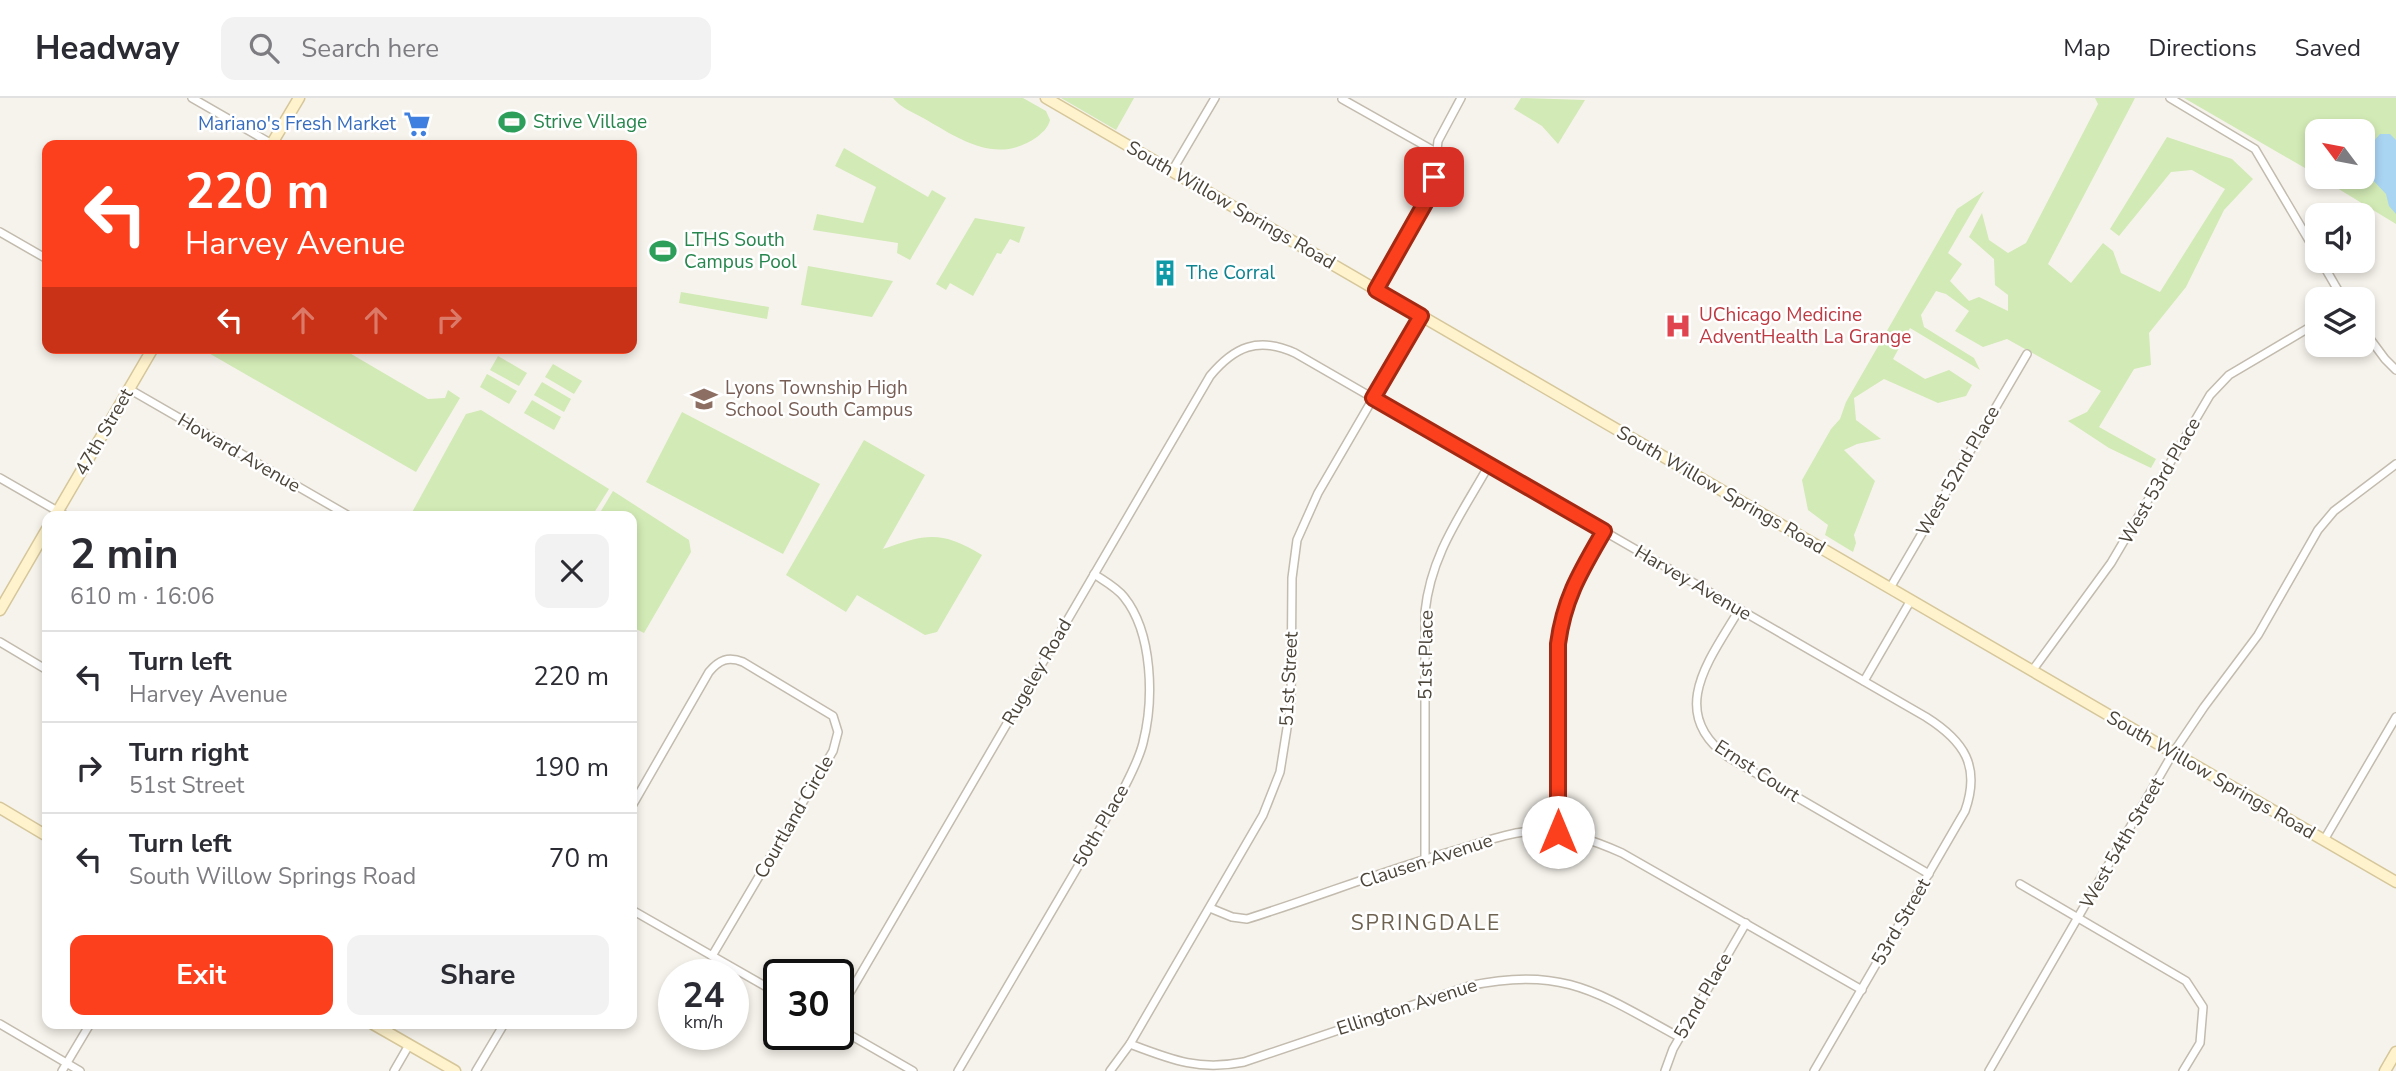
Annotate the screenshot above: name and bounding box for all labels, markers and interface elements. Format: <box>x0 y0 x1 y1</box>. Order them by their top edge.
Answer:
search box <box>221 17 711 80</box>
text: Headway <box>35 26 179 71</box>
icon: search <box>245 29 283 67</box>
text: Search here <box>301 31 439 66</box>
text: Map <box>2063 32 2110 64</box>
text: Directions <box>2148 32 2257 64</box>
text: Saved <box>2295 32 2361 64</box>
sports icon: Strive Village <box>497 107 527 137</box>
supermarket icon: Mariano's Fresh Market <box>402 109 432 139</box>
place label: Strive Village <box>533 109 647 135</box>
place label: Mariano's Fresh Market <box>198 111 396 137</box>
north arrow <box>2305 119 2375 189</box>
map controls <box>2305 119 2375 357</box>
street label: South Willow Springs Road <box>1122 134 1340 276</box>
pin <box>1404 147 1464 207</box>
text: 220 m <box>185 158 329 225</box>
icon: arrive <box>1415 158 1453 196</box>
icon: left <box>70 168 161 259</box>
button: sound <box>2305 203 2375 273</box>
text: Harvey Avenue <box>185 222 405 265</box>
place label: LTHS South Campus Pool <box>684 227 797 275</box>
sports icon: LTHS South Campus Pool <box>648 236 678 266</box>
building icon: The Corral <box>1150 258 1180 288</box>
place label: The Corral <box>1186 260 1275 286</box>
button: layers <box>2305 287 2375 357</box>
icon: left <box>211 301 249 339</box>
icon: ahead <box>284 301 322 339</box>
icon: ahead <box>357 301 395 339</box>
icon: right <box>430 301 468 339</box>
place label: UChicago Medicine AdventHealth La Grange <box>1699 302 1911 350</box>
hospital icon: UChicago Medicine AdventHealth La Grange <box>1663 311 1693 341</box>
place label: Lyons Township High School South Campus <box>725 375 913 423</box>
street label: 47th Street <box>68 383 140 480</box>
school or university icon: Lyons Township High School South Campus <box>689 384 719 414</box>
street label: West 52nd Place <box>1910 401 2006 541</box>
street label: Howard Avenue <box>173 407 305 499</box>
street label: West 53rd Place <box>2113 413 2207 549</box>
street label: South Willow Springs Road <box>1612 419 1830 561</box>
text: 2 min <box>70 526 179 583</box>
button: close <box>535 534 609 608</box>
street label: Harvey Avenue <box>1630 539 1756 627</box>
text: 610 m · 16:06 <box>70 581 215 612</box>
street label: 51st Place <box>1412 610 1440 700</box>
street label: Rugeley Road <box>996 614 1078 730</box>
street label: 51st Street <box>1274 630 1304 727</box>
text: Turn left <box>129 644 232 679</box>
icon: left <box>70 658 108 696</box>
text: 220 m <box>533 659 609 694</box>
text: Harvey Avenue <box>129 679 287 710</box>
street label: South Willow Springs Road <box>2102 704 2320 846</box>
street label: Ernst Court <box>1709 734 1805 808</box>
text: Turn right <box>129 735 248 770</box>
icon: right <box>70 749 108 787</box>
text: 190 m <box>533 750 609 785</box>
street label: Courtland Circle <box>748 751 840 883</box>
text: 51st Street <box>129 770 244 801</box>
street label: West 54th Street <box>2074 772 2170 913</box>
street label: 50th Place <box>1067 780 1135 872</box>
position arrow <box>1521 795 1595 869</box>
text: Turn left <box>129 826 232 861</box>
street label: Clausen Avenue <box>1356 827 1496 895</box>
icon: left <box>70 840 108 878</box>
text: 70 m <box>549 841 609 876</box>
text: South Willow Springs Road <box>129 861 416 892</box>
street label: 53rd Street <box>1865 873 1937 971</box>
district label: SPRINGDALE <box>1351 909 1501 937</box>
button: Exit <box>70 935 333 1015</box>
button: Share <box>347 935 609 1015</box>
street label: 52nd Place <box>1668 948 1738 1044</box>
speed limit sign: 30 <box>763 959 854 1050</box>
text: 24 <box>682 972 725 1019</box>
street label: Ellington Avenue <box>1333 972 1481 1042</box>
text: km/h <box>684 1010 723 1034</box>

